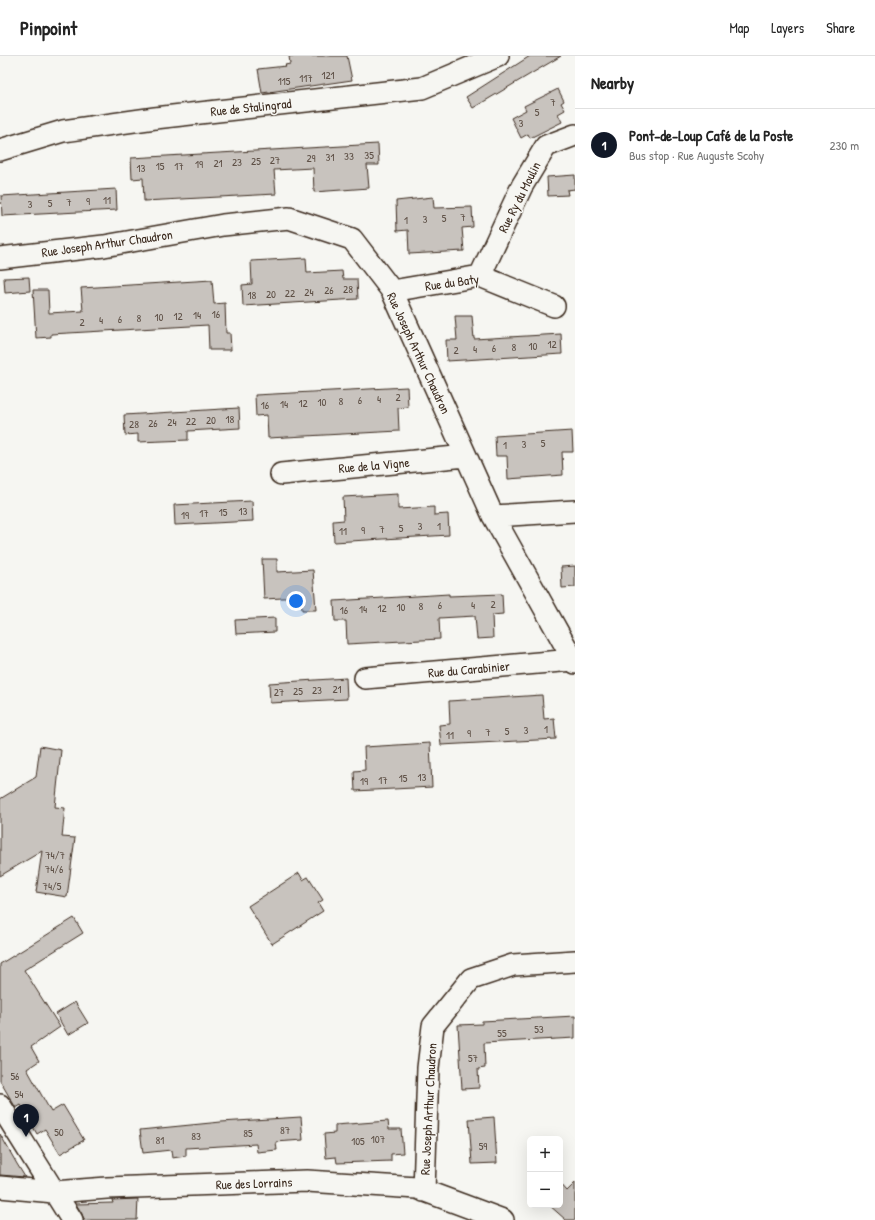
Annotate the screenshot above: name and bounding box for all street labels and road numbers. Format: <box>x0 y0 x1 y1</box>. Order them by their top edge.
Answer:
street label: Rue de Stalingrad <box>210 94 292 120</box>
street label: Rue Ry du Moulin <box>493 158 545 236</box>
street label: Rue Joseph Arthur Chaudron <box>40 225 174 261</box>
street label: Rue du Baty <box>424 269 481 295</box>
street label: Rue Joseph Arthur Chaudron <box>383 289 455 417</box>
street label: Rue de la Vigne <box>338 453 410 477</box>
street label: Rue du Carabinier <box>427 656 511 682</box>
street label: Rue Joseph Arthur Chaudron <box>416 1042 440 1175</box>
street label: Rue des Lorrains <box>215 1173 293 1193</box>

